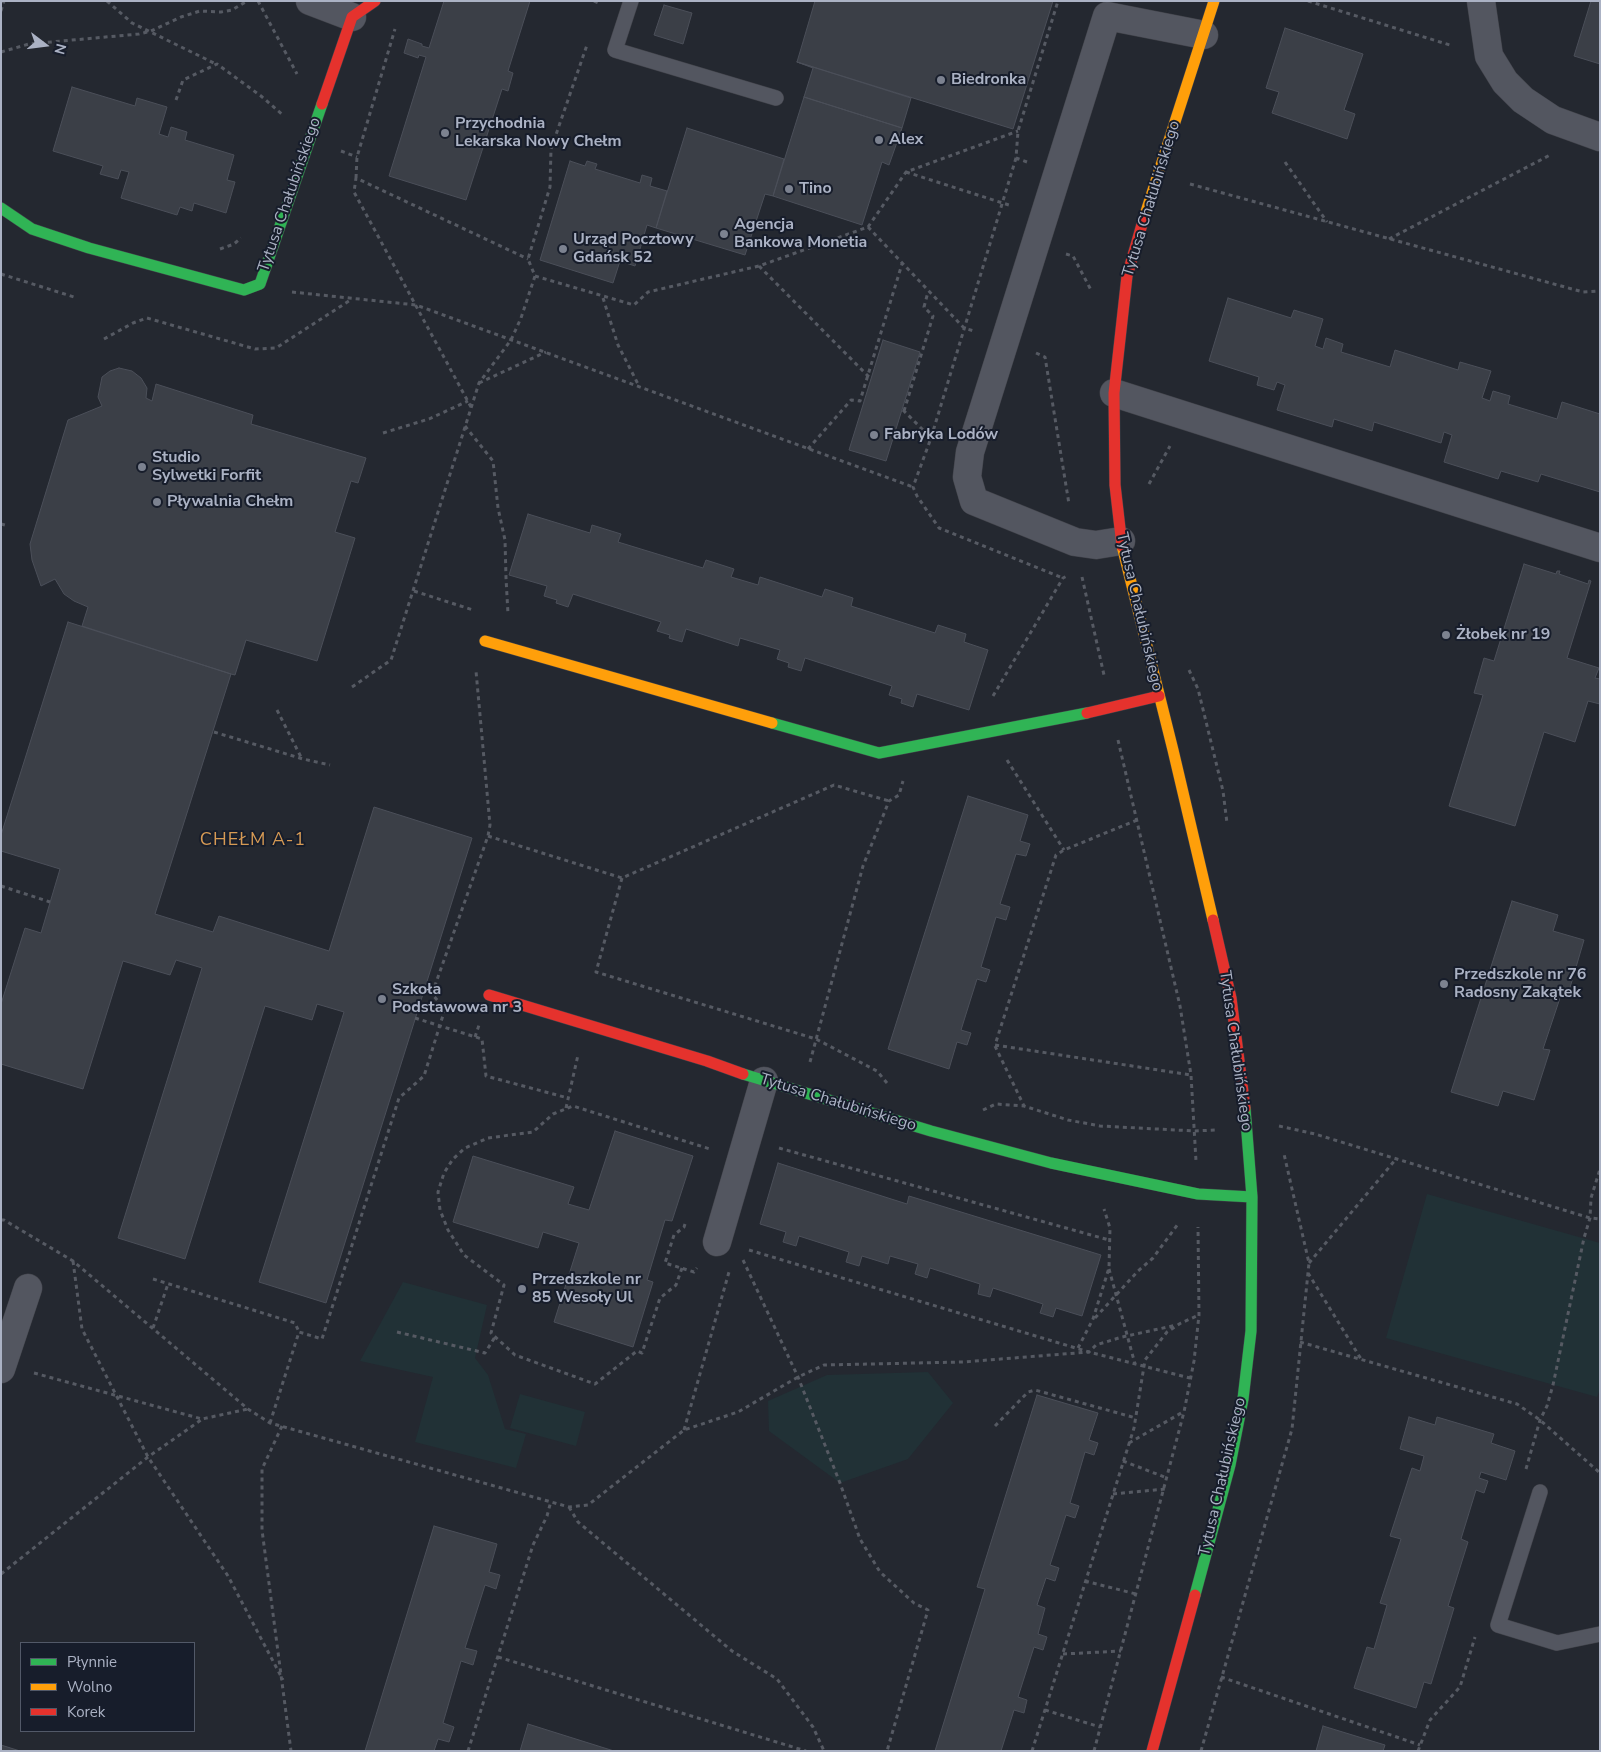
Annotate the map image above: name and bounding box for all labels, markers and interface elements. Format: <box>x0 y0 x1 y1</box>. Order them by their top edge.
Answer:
north arrow <box>20 20 70 70</box>
text: N <box>49 41 71 57</box>
place label: Biedronka <box>951 70 1026 90</box>
marker: Biedronka <box>935 74 947 86</box>
place label: Przychodnia Lekarska Nowy Chełm <box>455 114 621 152</box>
street label: Tytusa Chałubińskiego <box>255 115 325 275</box>
street label: Tytusa Chałubińskiego <box>1119 119 1185 279</box>
marker: Przychodnia Lekarska Nowy Chełm <box>439 127 451 139</box>
place label: Alex <box>889 130 923 150</box>
marker: Alex <box>873 134 885 146</box>
place label: Tino <box>799 179 832 199</box>
marker: Tino <box>783 183 795 195</box>
place label: Agencja Bankowa Monetia <box>734 215 867 253</box>
marker: Agencja Bankowa Monetia <box>718 228 730 240</box>
place label: Urząd Pocztowy Gdańsk 52 <box>573 230 694 268</box>
marker: Urząd Pocztowy Gdańsk 52 <box>557 243 569 255</box>
place label: Fabryka Lodów <box>884 425 998 445</box>
marker: Fabryka Lodów <box>868 429 880 441</box>
place label: Studio Sylwetki Forfit <box>152 448 261 486</box>
marker: Studio Sylwetki Forfit <box>136 461 148 473</box>
place label: Pływalnia Chełm <box>167 492 293 512</box>
marker: Pływalnia Chełm <box>151 496 163 508</box>
street label: Tytusa Chałubińskiego <box>1111 531 1167 693</box>
place label: Żłobek nr 19 <box>1456 625 1550 645</box>
marker: Żłobek nr 19 <box>1440 629 1452 641</box>
district label: CHEŁM A-1 <box>199 830 307 852</box>
place label: Przedszkole nr 76 Radosny Zakątek <box>1454 965 1586 1003</box>
street label: Tytusa Chałubińskiego <box>1214 969 1256 1133</box>
marker: Przedszkole nr 76 Radosny Zakątek <box>1438 978 1450 990</box>
place label: Szkoła Podstawowa nr 3 <box>392 980 522 1018</box>
marker: Szkoła Podstawowa nr 3 <box>376 993 388 1005</box>
street label: Tytusa Chałubińskiego <box>758 1070 918 1136</box>
place label: Przedszkole nr 85 Wesoły Ul <box>532 1270 641 1308</box>
marker: Przedszkole nr 85 Wesoły Ul <box>516 1283 528 1295</box>
street label: Tytusa Chałubińskiego <box>1195 1396 1251 1558</box>
legend <box>20 1642 195 1732</box>
text: Płynnie <box>67 1652 117 1672</box>
text: Wolno <box>67 1677 112 1697</box>
text: Korek <box>67 1702 105 1722</box>

